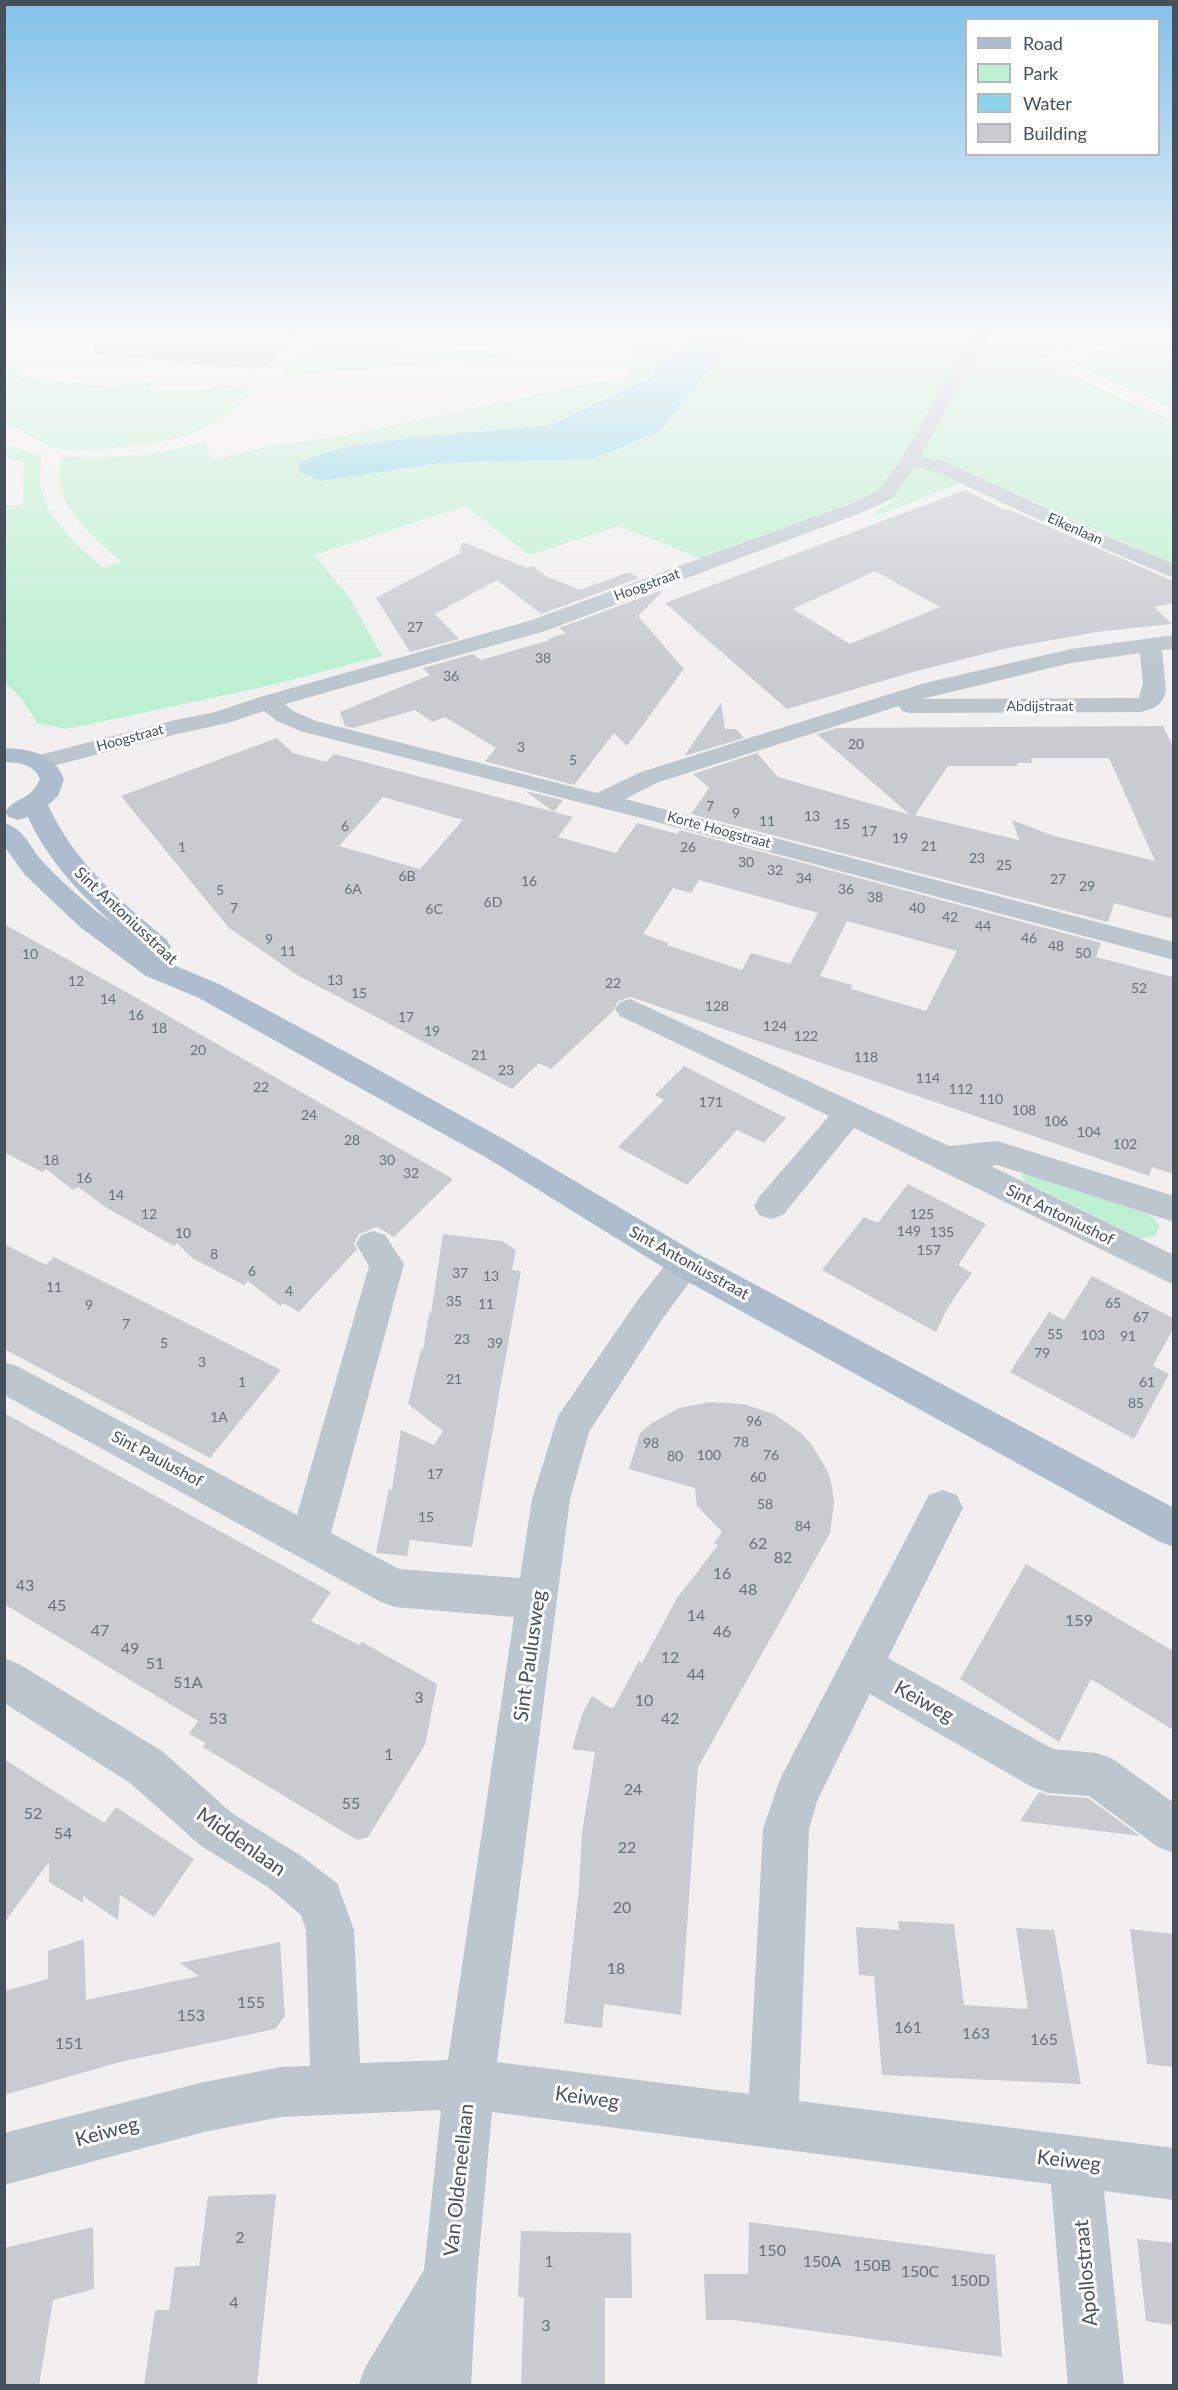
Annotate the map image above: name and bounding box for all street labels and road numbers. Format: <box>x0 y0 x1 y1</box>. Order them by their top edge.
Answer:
street label: Eikenlaan <box>1045 509 1105 549</box>
street label: Hoogstraat <box>612 565 682 605</box>
street label: Abdijstraat <box>1007 698 1073 714</box>
street label: Hoogstraat <box>95 721 165 755</box>
street label: Korte Hoogstraat <box>666 808 772 852</box>
street label: Sint Antoniusstraat <box>70 863 182 969</box>
street label: Sint Antoniushof <box>1003 1181 1117 1249</box>
street label: Sint Antoniusstraat <box>626 1222 752 1304</box>
street label: Sint Paulushof <box>108 1427 206 1491</box>
street label: Sint Paulusweg <box>509 1589 551 1723</box>
street label: Keiweg <box>890 1676 958 1728</box>
street label: Middenlaan <box>192 1803 290 1881</box>
street label: Keiweg <box>553 2082 621 2114</box>
street label: Van Oldeneellaan <box>439 2102 479 2258</box>
street label: Keiweg <box>73 2112 141 2152</box>
street label: Keiweg <box>1036 2145 1102 2177</box>
street label: Apollostraat <box>1069 2219 1103 2327</box>

